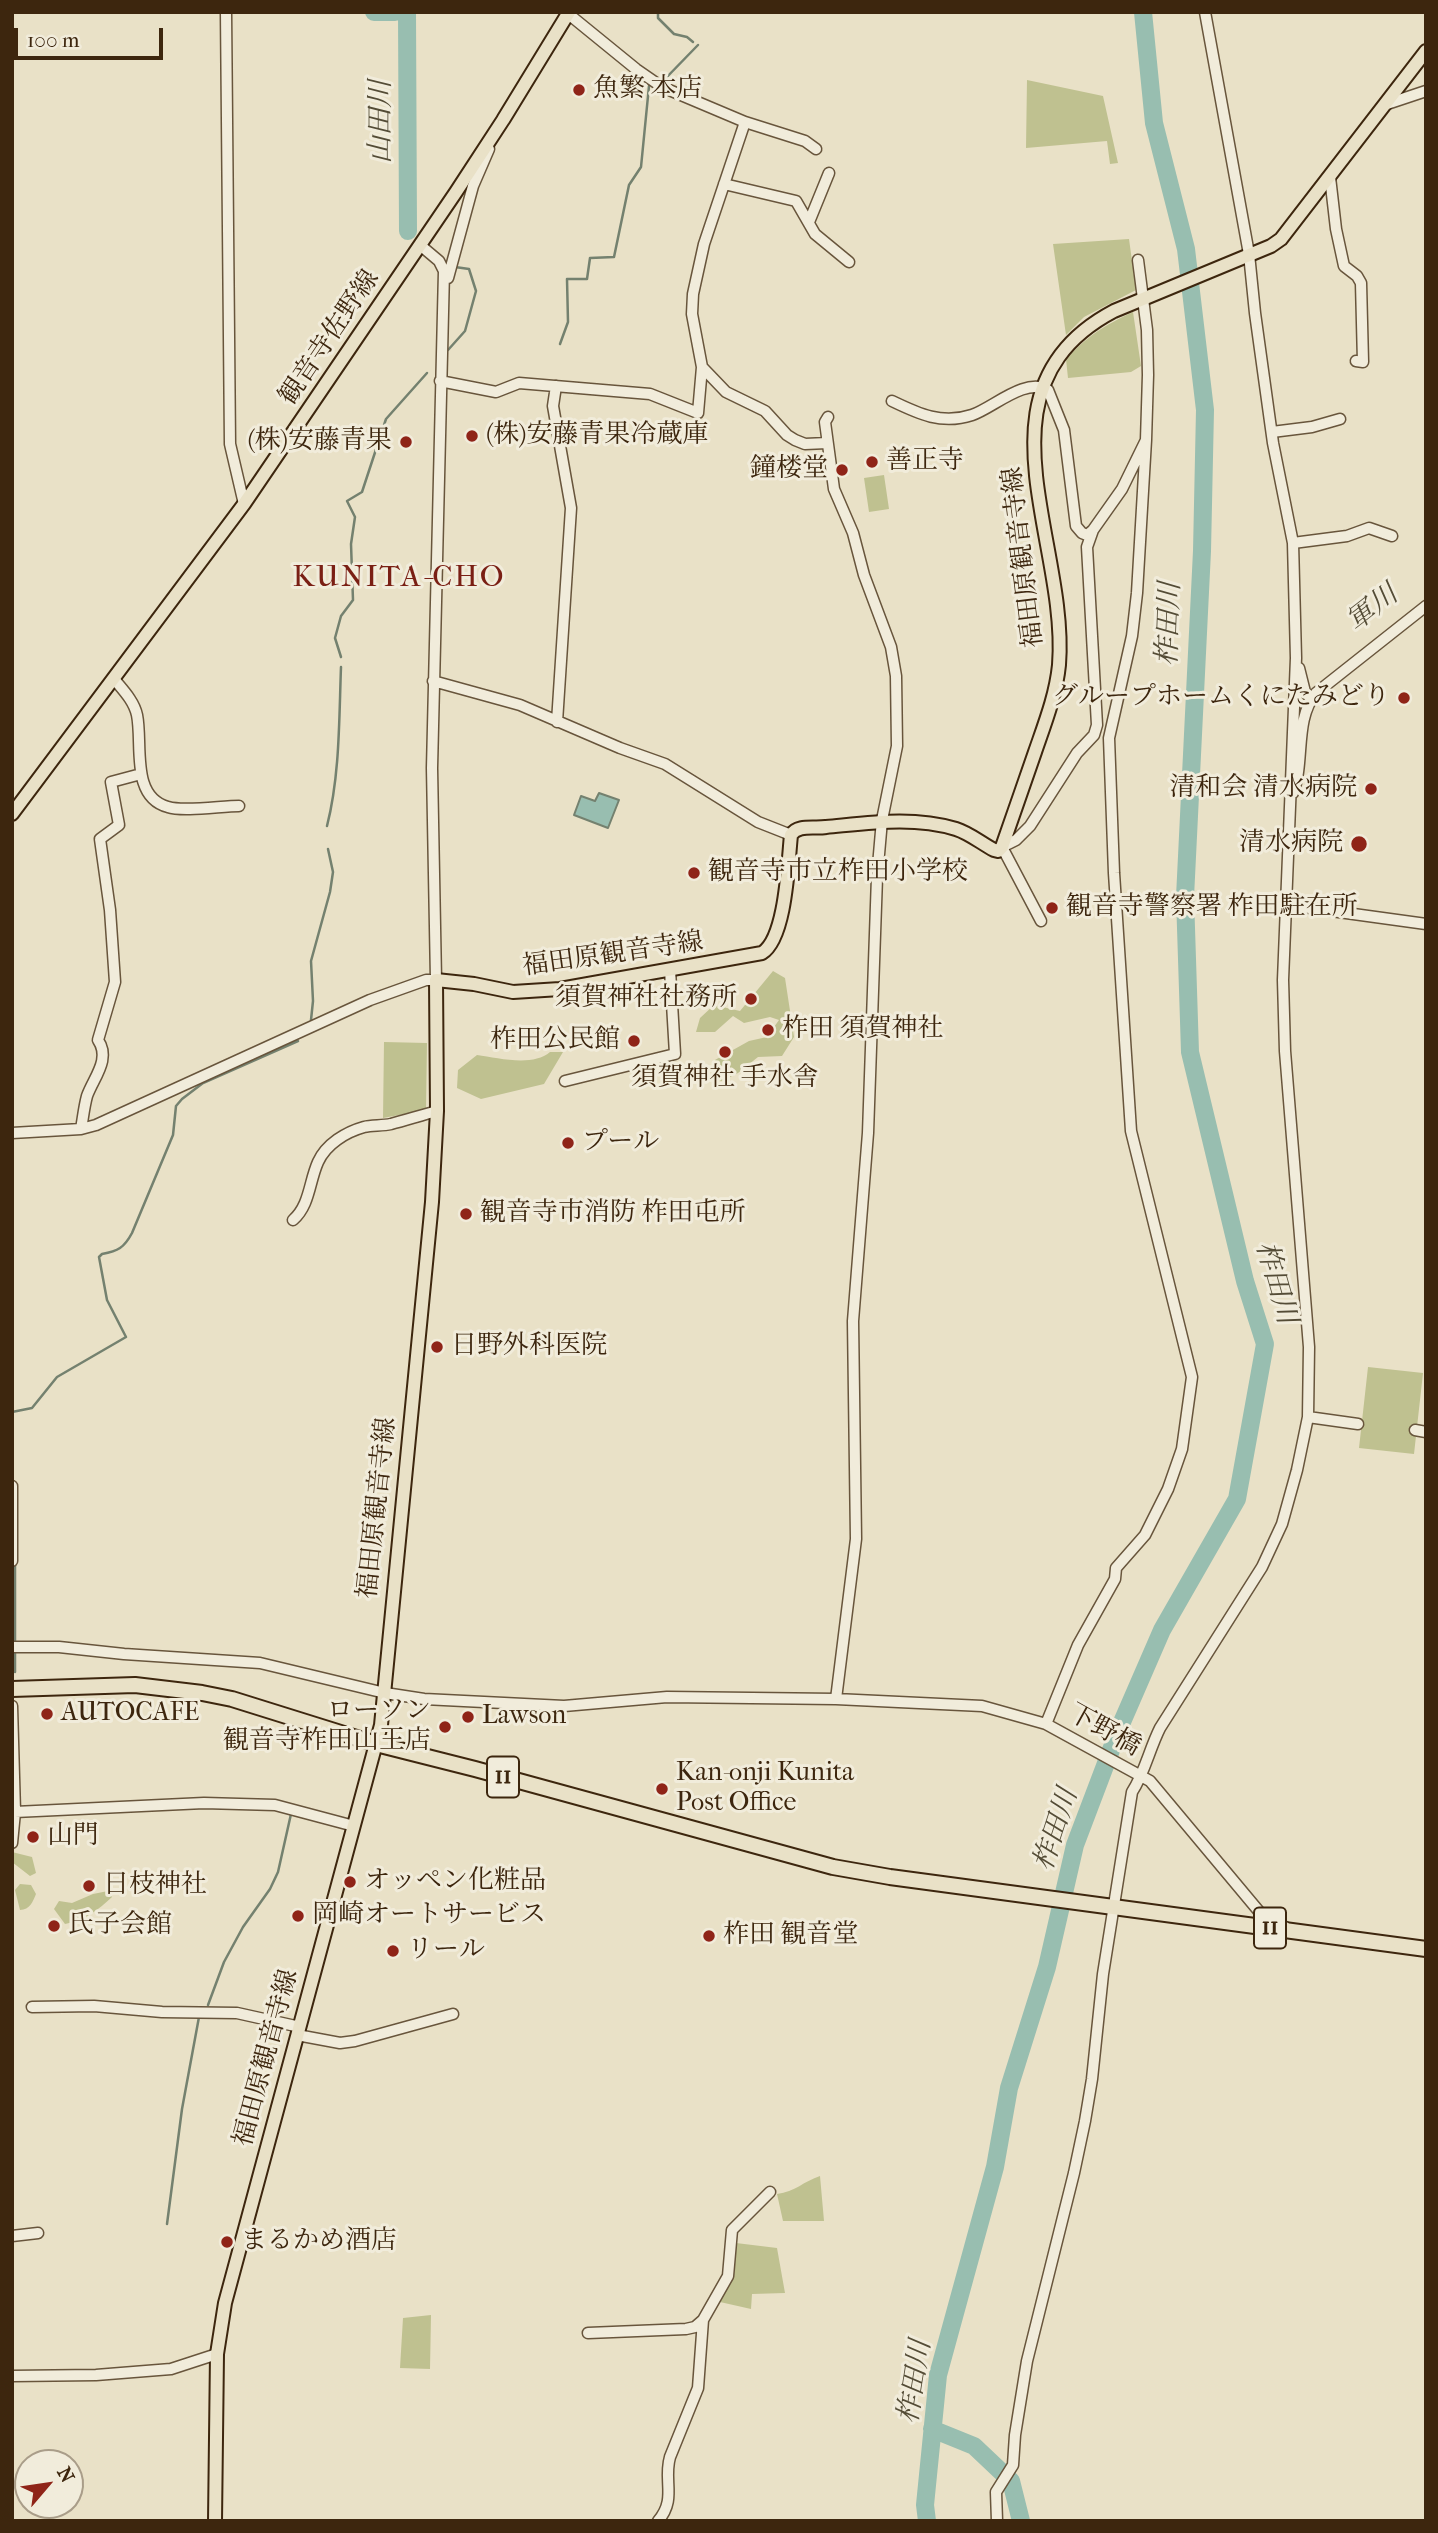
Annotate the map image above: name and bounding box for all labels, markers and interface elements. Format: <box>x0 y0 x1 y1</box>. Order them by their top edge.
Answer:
scale bar <box>18 14 166 58</box>
text: 100 m <box>27 28 80 52</box>
place label: 魚繁 本店 <box>593 74 703 106</box>
water label: 山田川 <box>365 80 399 164</box>
marker: 魚繁 本店 <box>571 82 587 98</box>
street label: 観音寺佐野線 <box>273 265 387 411</box>
place label: (株)安藤青果冷蔵庫 <box>486 420 708 452</box>
place label: (株)安藤青果 <box>248 426 392 458</box>
marker: (株)安藤青果冷蔵庫 <box>464 428 480 444</box>
marker: (株)安藤青果 <box>398 434 414 450</box>
place label: 善正寺 <box>886 446 964 478</box>
place label: 鐘楼堂 <box>750 454 828 486</box>
marker: 善正寺 <box>864 454 880 470</box>
marker: 鐘楼堂 <box>834 462 850 478</box>
street label: 福田原観音寺線 <box>997 465 1051 649</box>
district label: KUNITA-CHO <box>294 561 504 597</box>
water label: 軍川 <box>1341 579 1405 639</box>
water label: 柞田川 <box>1152 581 1188 667</box>
place label: グループホームくにたみどり <box>1052 682 1390 714</box>
marker: グループホームくにたみどり <box>1396 690 1412 706</box>
place label: 清和会 清水病院 <box>1169 773 1357 805</box>
marker: 清和会 清水病院 <box>1363 781 1379 797</box>
place label: 清水病院 <box>1239 828 1343 860</box>
marker: 清水病院 <box>1349 834 1369 854</box>
place label: 観音寺市立柞田小学校 <box>708 857 968 889</box>
marker: 観音寺市立柞田小学校 <box>686 865 702 881</box>
place label: 観音寺警察署 柞田駐在所 <box>1066 892 1358 924</box>
marker: 観音寺警察署 柞田駐在所 <box>1044 900 1060 916</box>
street label: 福田原観音寺線 <box>521 927 705 983</box>
place label: 須賀神社社務所 <box>555 983 737 1015</box>
marker: 須賀神社社務所 <box>743 991 759 1007</box>
place label: 柞田 須賀神社 <box>782 1014 944 1046</box>
marker: 柞田 須賀神社 <box>760 1022 776 1038</box>
place label: 柞田公民館 <box>490 1025 620 1057</box>
marker: 柞田公民館 <box>626 1033 642 1049</box>
marker: 須賀神社 手水舎 <box>717 1044 733 1060</box>
place label: 須賀神社 手水舎 <box>631 1063 819 1095</box>
place label: プール <box>582 1127 659 1159</box>
marker: プール <box>560 1135 576 1151</box>
place label: 観音寺市消防 柞田屯所 <box>480 1198 746 1230</box>
marker: 観音寺市消防 柞田屯所 <box>458 1206 474 1222</box>
water label: 柞田川 <box>1247 1238 1303 1328</box>
place label: 日野外科医院 <box>451 1331 607 1363</box>
marker: 日野外科医院 <box>429 1339 445 1355</box>
street label: 福田原観音寺線 <box>353 1416 403 1600</box>
place label: ローソン 観音寺柞田山王店 <box>223 1696 431 1758</box>
place label: AUTOCAFE <box>61 1698 199 1730</box>
street label: 下野橋 <box>1062 1698 1146 1764</box>
place label: Lawson <box>482 1701 566 1733</box>
marker: AUTOCAFE <box>39 1706 55 1722</box>
marker: Lawson <box>460 1709 476 1725</box>
marker: ローソン 観音寺柞田山王店 <box>437 1719 453 1735</box>
road number: 11 <box>487 1756 519 1798</box>
place label: Kan-onji Kunita Post Office <box>676 1758 854 1820</box>
marker: Kan-onji Kunita Post Office <box>654 1781 670 1797</box>
water label: 柞田川 <box>1028 1785 1086 1875</box>
place label: 山門 <box>47 1821 99 1853</box>
marker: 山門 <box>25 1829 41 1845</box>
place label: オッペン化粧品 <box>364 1866 546 1898</box>
place label: 日枝神社 <box>103 1870 207 1902</box>
marker: オッペン化粧品 <box>342 1874 358 1890</box>
marker: 日枝神社 <box>81 1878 97 1894</box>
place label: 岡崎オートサービス <box>312 1900 546 1932</box>
marker: 岡崎オートサービス <box>290 1908 306 1924</box>
road number: 11 <box>1254 1908 1286 1949</box>
place label: 氏子会館 <box>68 1910 172 1942</box>
marker: 氏子会館 <box>46 1918 62 1934</box>
place label: 柞田 観音堂 <box>723 1920 859 1952</box>
marker: 柞田 観音堂 <box>701 1928 717 1944</box>
place label: リール <box>407 1935 485 1967</box>
marker: リール <box>385 1943 401 1959</box>
street label: 福田原観音寺線 <box>228 1966 306 2150</box>
place label: まるかめ酒店 <box>241 2226 397 2258</box>
marker: まるかめ酒店 <box>219 2234 235 2250</box>
water label: 柞田川 <box>893 2338 939 2426</box>
north arrow <box>14 2449 84 2519</box>
text: N <box>52 2463 79 2486</box>

